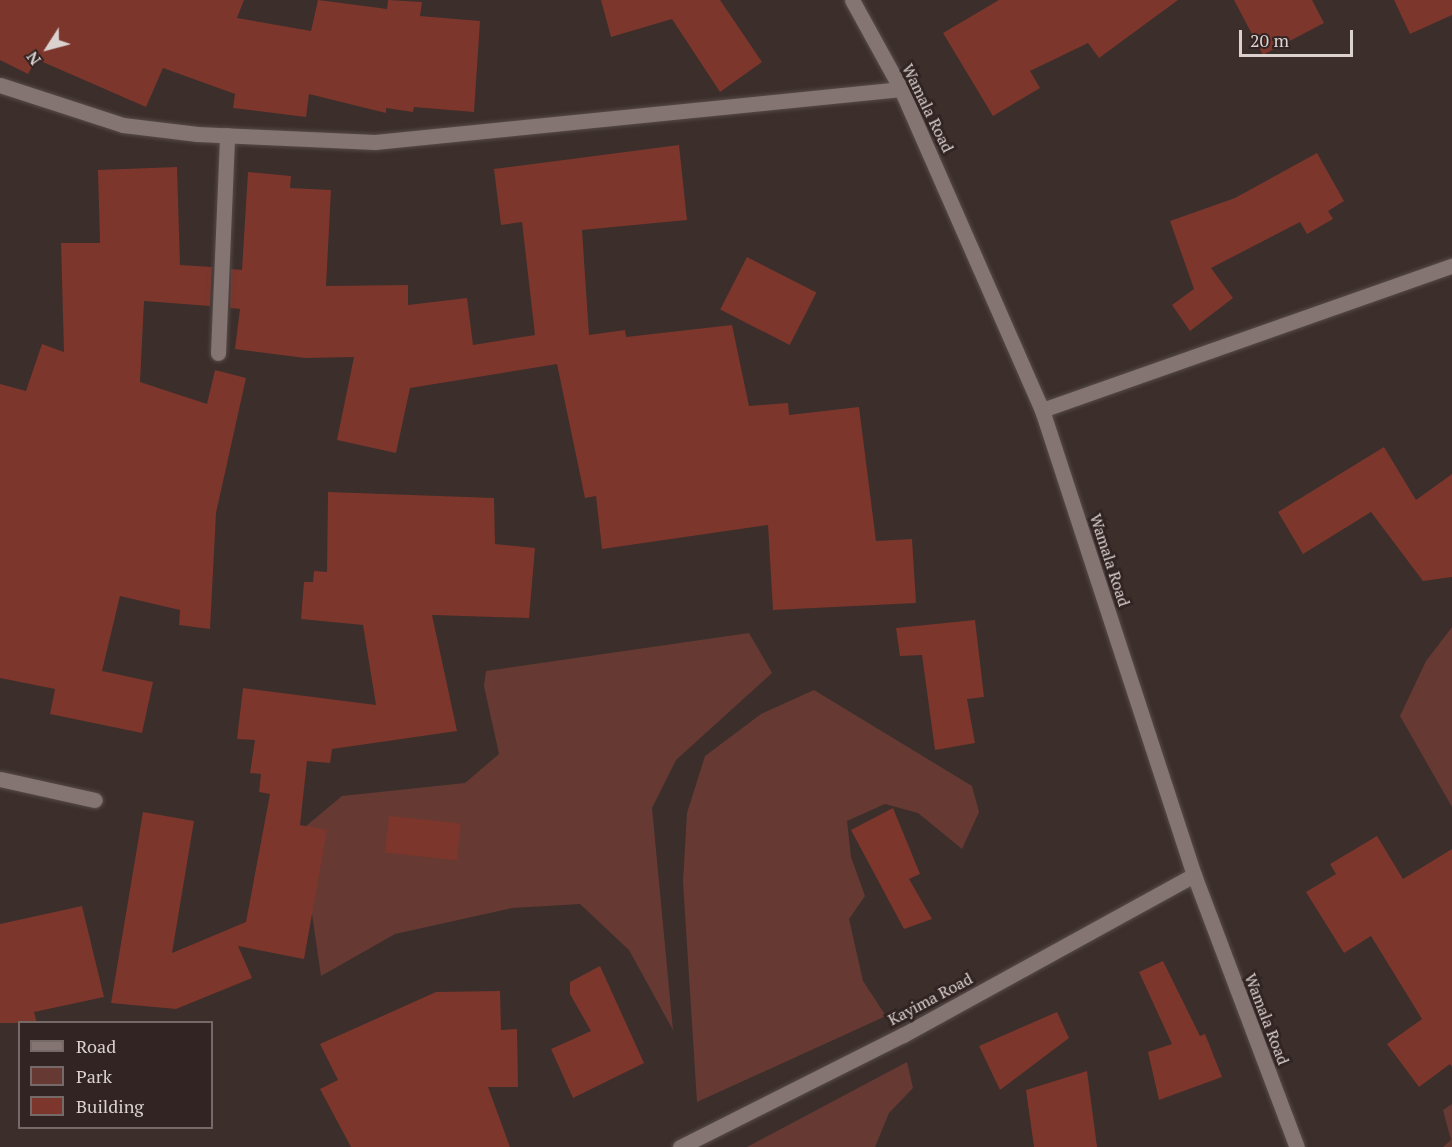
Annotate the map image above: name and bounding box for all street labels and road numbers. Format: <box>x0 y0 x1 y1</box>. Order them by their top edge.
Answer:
street label: Wamala Road <box>898 60 958 156</box>
street label: Wamala Road <box>1086 511 1134 609</box>
street label: Kayima Road <box>885 969 975 1029</box>
street label: Wamala Road <box>1241 971 1293 1067</box>

